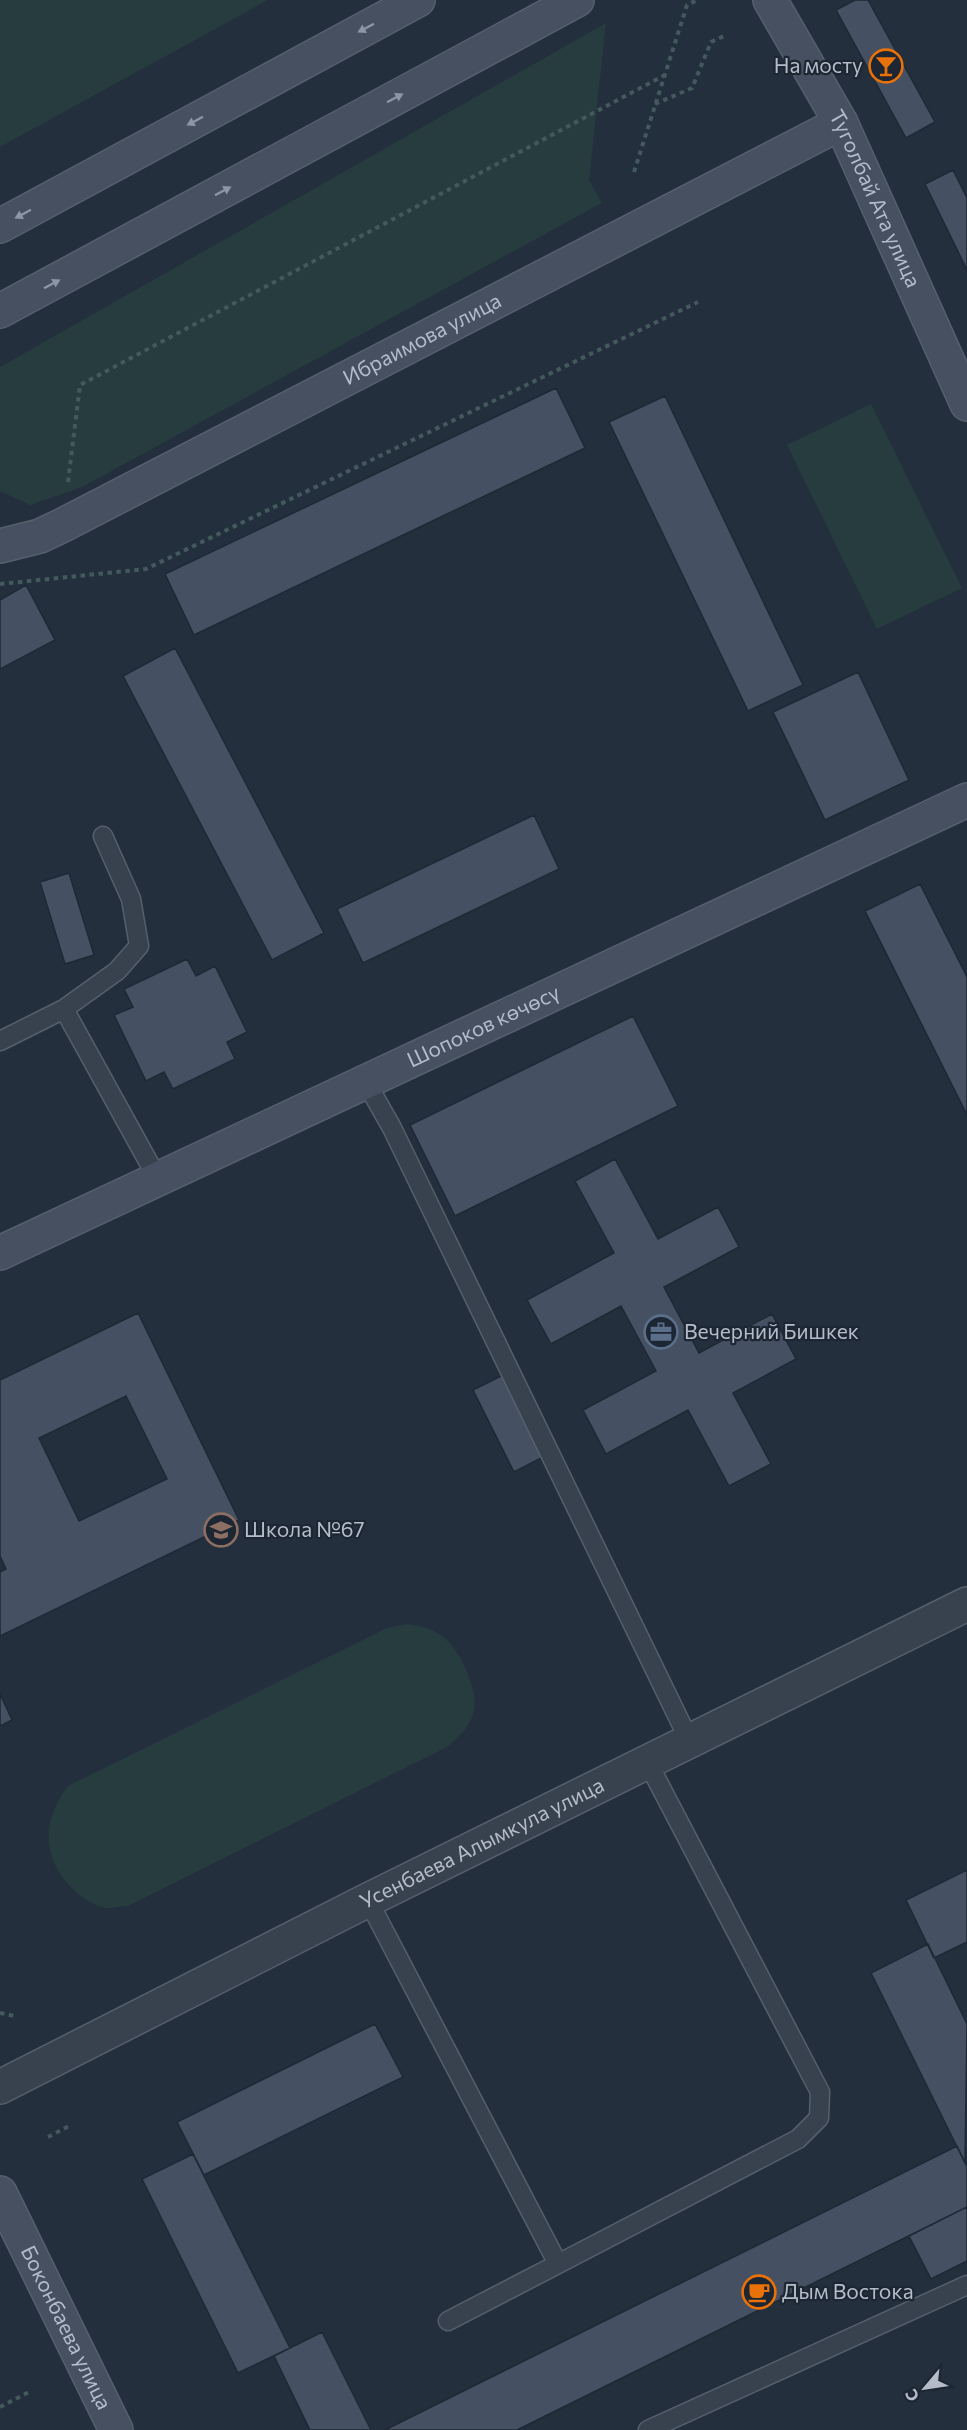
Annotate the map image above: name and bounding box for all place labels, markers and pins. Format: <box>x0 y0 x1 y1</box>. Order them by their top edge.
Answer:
bar icon: На мосту <box>868 48 904 84</box>
place label: На мосту <box>774 52 863 77</box>
office icon: Вечерний Бишкек <box>643 1314 679 1350</box>
place label: Вечерний Бишкек <box>684 1318 859 1343</box>
school or university icon: Школа №67 <box>203 1512 239 1548</box>
place label: Школа №67 <box>244 1516 365 1541</box>
cafe icon: Дым Востока <box>741 2274 777 2310</box>
place label: Дым Востока <box>782 2278 914 2303</box>

